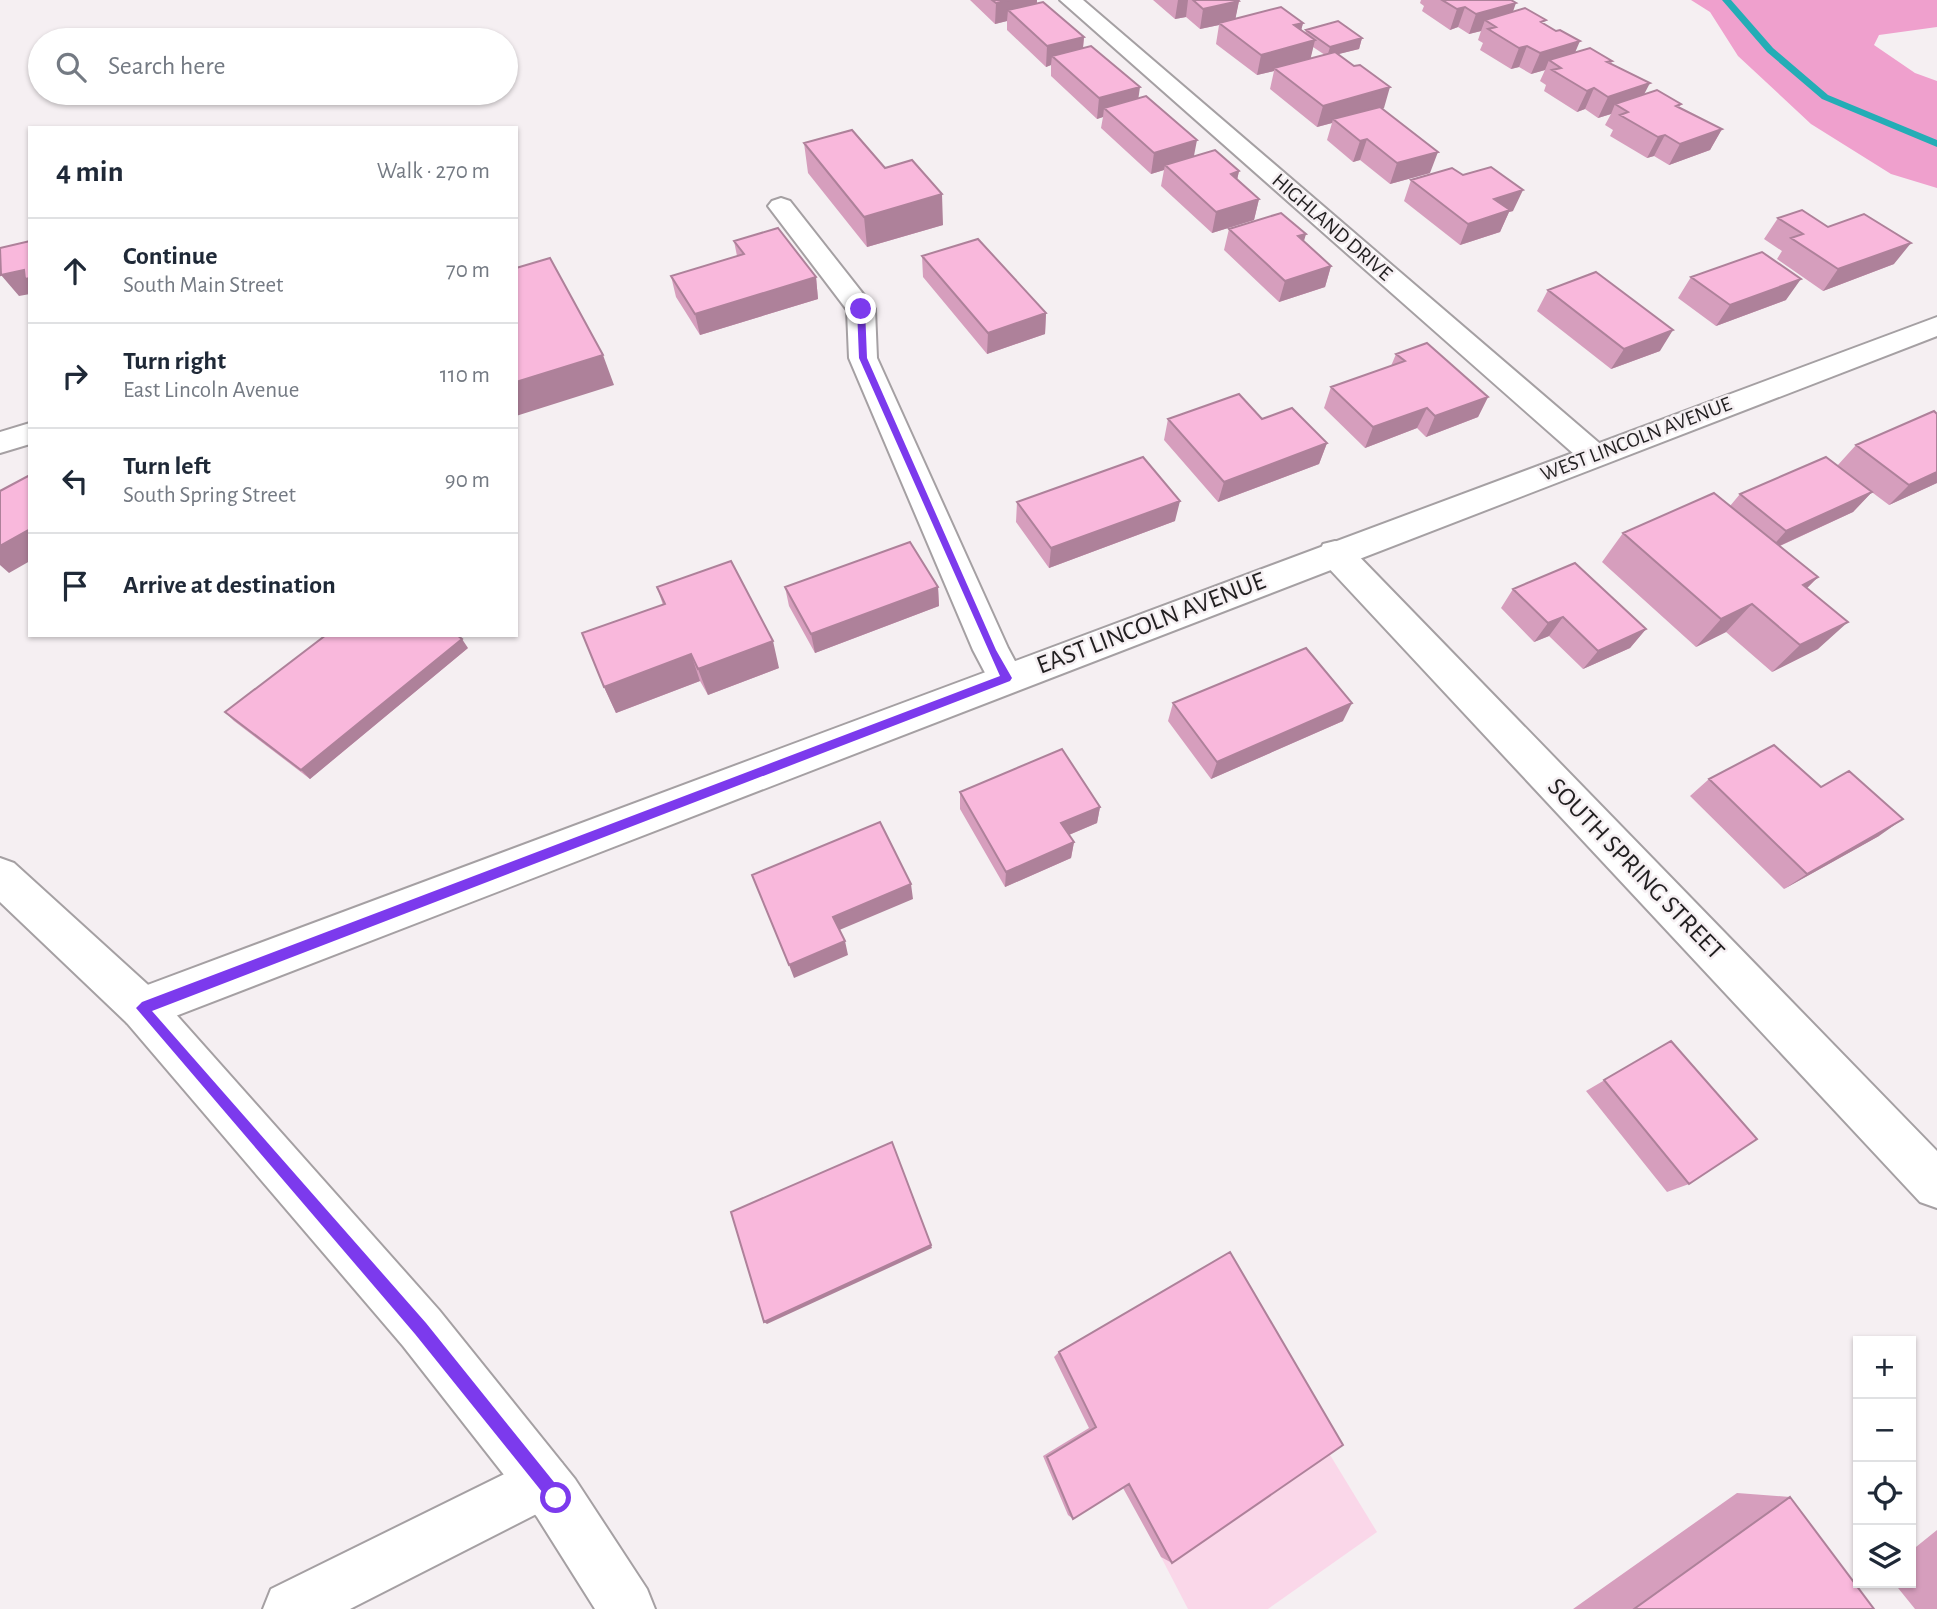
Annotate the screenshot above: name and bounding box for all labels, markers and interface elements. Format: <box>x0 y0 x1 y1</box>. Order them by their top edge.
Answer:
search box <box>28 28 518 105</box>
icon: search <box>52 48 90 86</box>
text: Search here <box>108 53 226 79</box>
text: 4 min <box>56 157 124 187</box>
text: Walk · 270 m <box>377 160 490 183</box>
street label: HIGHLAND DRIVE <box>1268 169 1396 285</box>
text: Continue <box>123 243 218 269</box>
icon: ahead <box>56 252 94 290</box>
text: 70 m <box>446 259 490 282</box>
text: South Main Street <box>123 274 283 297</box>
route end <box>845 293 876 324</box>
text: Turn right <box>123 348 226 374</box>
icon: right <box>56 357 94 395</box>
text: 110 m <box>440 364 490 387</box>
text: East Lincoln Avenue <box>123 379 299 402</box>
street label: WEST LINCOLN AVENUE <box>1538 393 1734 485</box>
text: Turn left <box>123 453 211 479</box>
icon: left <box>56 462 94 500</box>
text: 90 m <box>445 469 490 492</box>
text: South Spring Street <box>123 484 296 507</box>
icon: arrive <box>56 567 94 605</box>
street label: EAST LINCOLN AVENUE <box>1033 567 1269 679</box>
text: Arrive at destination <box>123 572 336 598</box>
street label: SOUTH SPRING STREET <box>1543 773 1729 965</box>
map controls <box>1853 1336 1916 1588</box>
button: + <box>1853 1336 1916 1399</box>
button: − <box>1853 1399 1916 1462</box>
button: locate <box>1853 1462 1916 1525</box>
route start <box>540 1482 571 1513</box>
button: layers <box>1853 1525 1916 1588</box>

